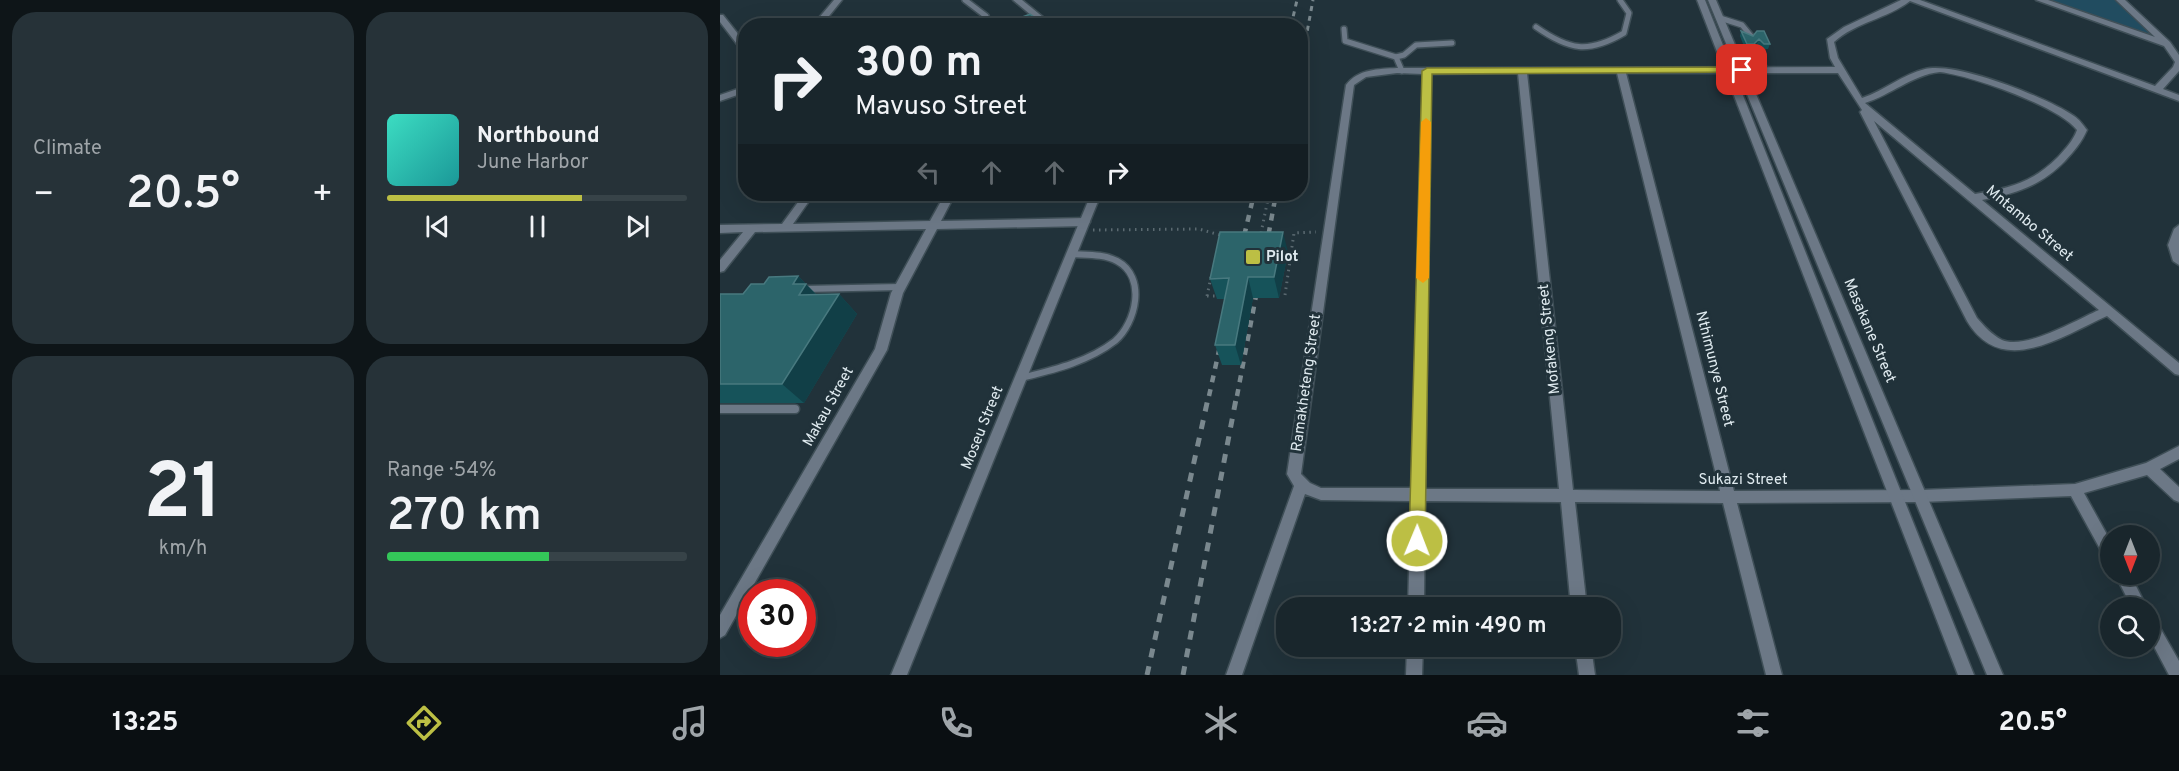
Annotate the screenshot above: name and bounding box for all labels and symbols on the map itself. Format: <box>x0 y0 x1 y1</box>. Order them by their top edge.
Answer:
pin <box>1716 44 1767 95</box>
street label: Mntambo Street <box>1981 182 2077 266</box>
marker: Pilot <box>1244 248 1262 266</box>
place label: Pilot <box>1266 248 1299 267</box>
street label: Masakane Street <box>1838 276 1900 386</box>
street label: Mofakeng Street <box>1535 283 1565 395</box>
street label: Nthimunye Street <box>1690 309 1738 429</box>
street label: Ramakheteng Street <box>1288 313 1326 453</box>
street label: Makau Street <box>799 364 859 450</box>
street label: Moseu Street <box>958 383 1008 473</box>
street label: Sukazi Street <box>1698 471 1788 490</box>
position arrow <box>1385 509 1449 573</box>
north arrow <box>2100 525 2160 585</box>
speed limit sign: 30 <box>738 579 816 657</box>

